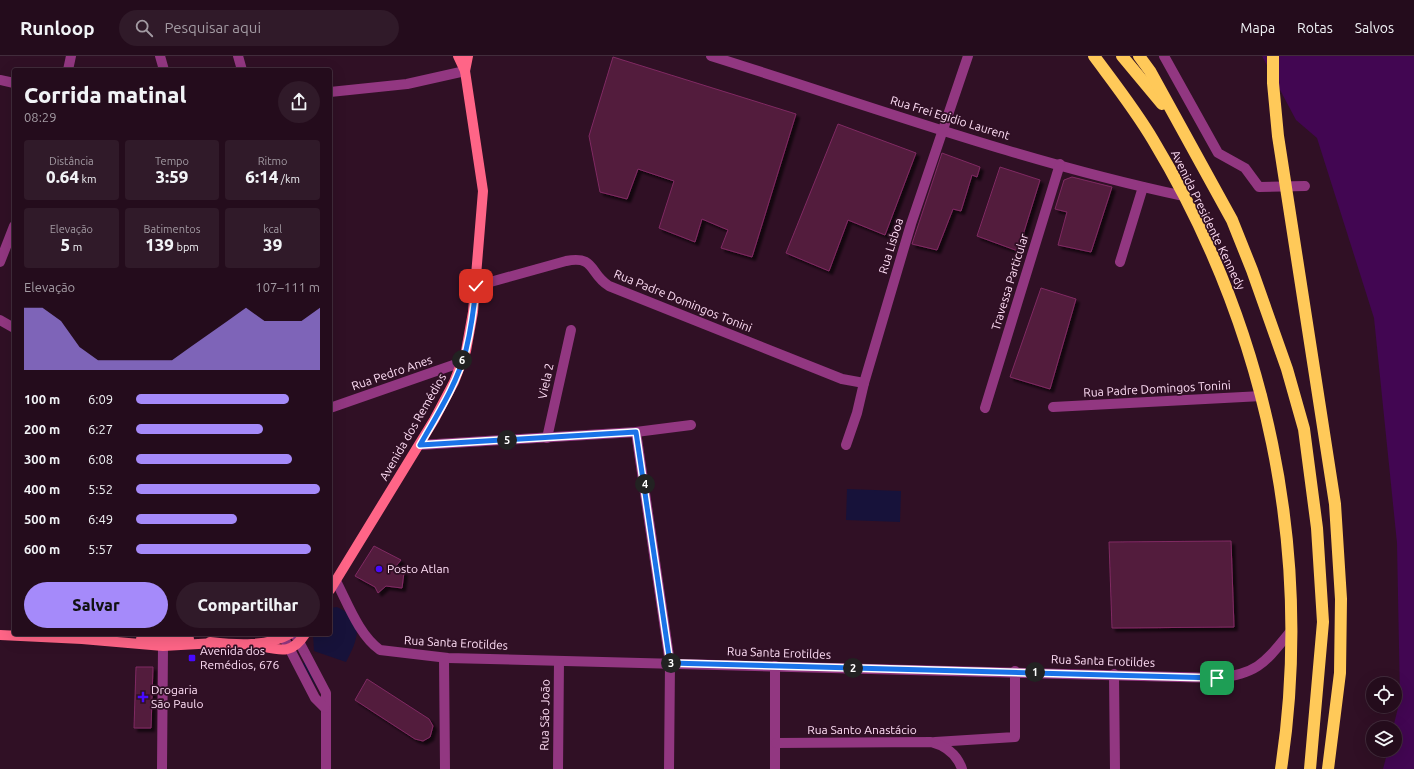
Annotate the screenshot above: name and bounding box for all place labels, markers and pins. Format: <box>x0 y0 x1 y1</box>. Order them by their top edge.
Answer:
pin <box>459 269 493 303</box>
pin: 6 <box>452 350 472 370</box>
pin: 5 <box>497 430 517 450</box>
pin: 4 <box>635 474 655 494</box>
place label: Posto Atlan <box>387 562 449 575</box>
marker: Posto Atlan <box>374 564 384 574</box>
place label: Avenida dos Remédios, 676 <box>200 644 279 671</box>
marker: Avenida dos Remédios, 676 <box>187 653 197 663</box>
pin: 3 <box>661 653 681 673</box>
pin: 2 <box>843 658 863 678</box>
pin <box>1200 661 1234 695</box>
pin: 1 <box>1025 662 1045 682</box>
place label: Drogaria São Paulo <box>151 683 204 710</box>
marker: Drogaria São Paulo <box>138 692 148 702</box>

